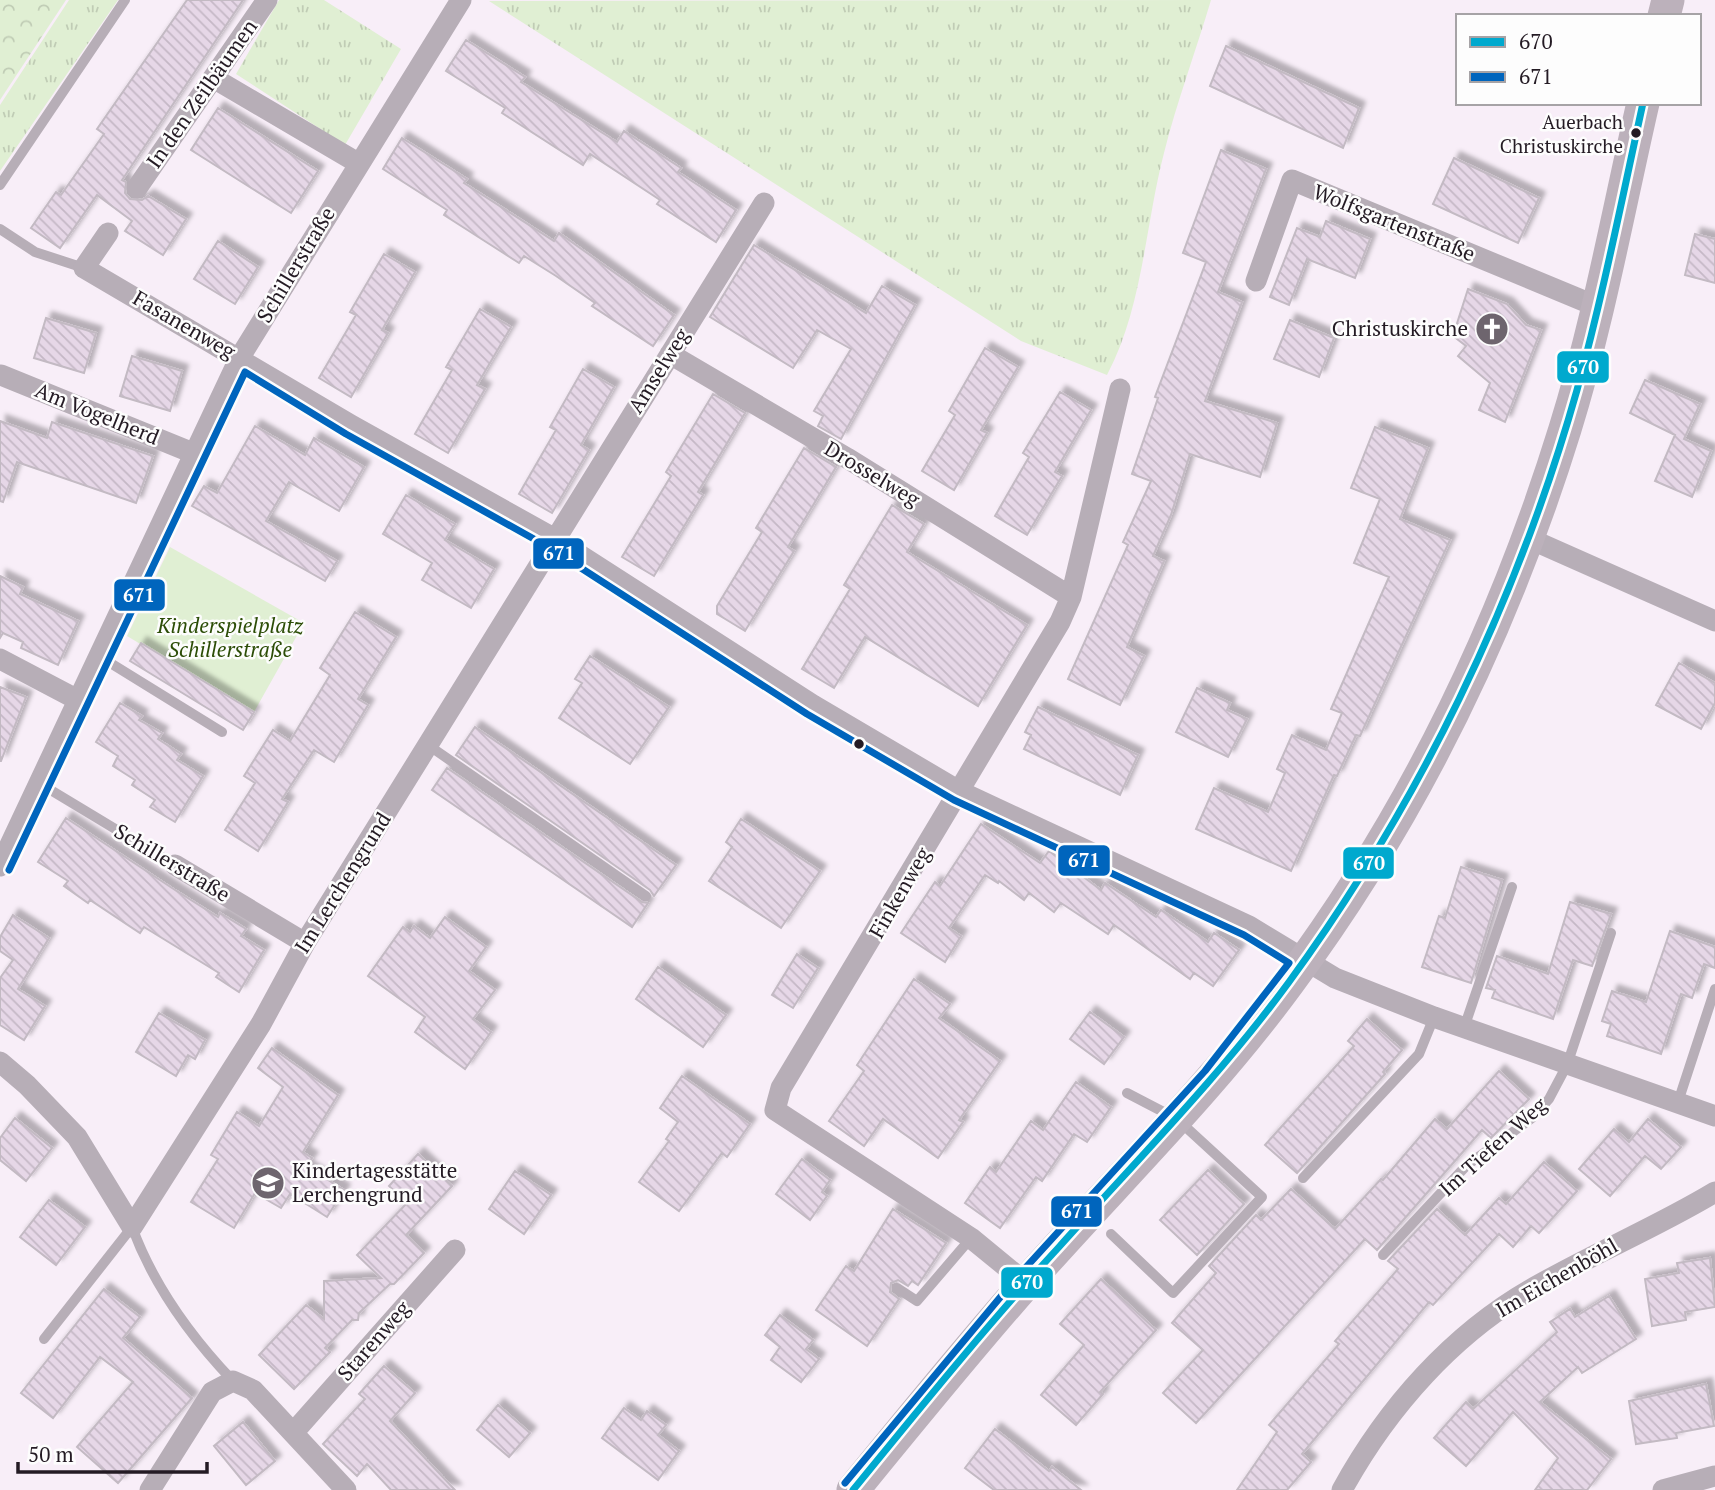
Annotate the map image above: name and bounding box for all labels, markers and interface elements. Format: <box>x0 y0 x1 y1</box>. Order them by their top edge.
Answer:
street label: In den Zeilbäumen <box>139 13 263 173</box>
legend <box>1456 14 1701 105</box>
text: 670 <box>1519 27 1553 55</box>
text: 671 <box>1519 62 1553 90</box>
place label: Auerbach Christuskirche <box>1500 109 1623 158</box>
marker: Auerbach Christuskirche <box>1629 126 1643 140</box>
street label: Wolfsgartenstraße <box>1309 177 1480 267</box>
street label: Schillerstraße <box>250 201 341 328</box>
street label: Fasanenweg <box>128 284 242 365</box>
church icon: Christuskirche <box>1473 310 1511 348</box>
place label: Christuskirche <box>1332 314 1468 342</box>
street label: Amselweg <box>621 322 696 418</box>
line badge: 670 <box>1556 350 1610 384</box>
text: 670 <box>1567 354 1599 379</box>
street label: Am Vogelherd <box>31 375 164 451</box>
street label: Drosselweg <box>820 434 926 513</box>
line badge: 671 <box>532 537 585 570</box>
text: 671 <box>543 540 575 565</box>
line badge: 671 <box>113 578 166 612</box>
text: 671 <box>123 582 155 607</box>
park label: Kinderspielplatz Schillerstraße <box>156 611 304 663</box>
unlabelled marker <box>852 737 866 751</box>
street label: Im Lerchengrund <box>288 806 397 958</box>
street label: Schillerstraße <box>109 817 236 908</box>
street label: Finkenweg <box>862 841 937 943</box>
line badge: 671 <box>1057 844 1111 877</box>
line badge: 670 <box>1342 846 1395 880</box>
text: 671 <box>1068 847 1100 872</box>
text: 670 <box>1353 850 1385 875</box>
street label: Im Tiefen Weg <box>1433 1090 1553 1202</box>
place label: Kindertagesstätte Lerchengrund <box>292 1156 457 1208</box>
school or university icon: Kindertagesstätte Lerchengrund <box>249 1164 287 1202</box>
line badge: 671 <box>1050 1195 1103 1228</box>
text: 671 <box>1061 1198 1093 1223</box>
street label: Im Eichenböhl <box>1491 1231 1622 1323</box>
line badge: 670 <box>1000 1266 1054 1299</box>
text: 670 <box>1011 1269 1043 1294</box>
street label: Starenweg <box>331 1294 416 1386</box>
scale bar <box>18 1430 206 1474</box>
text: 50 m <box>28 1440 74 1468</box>

